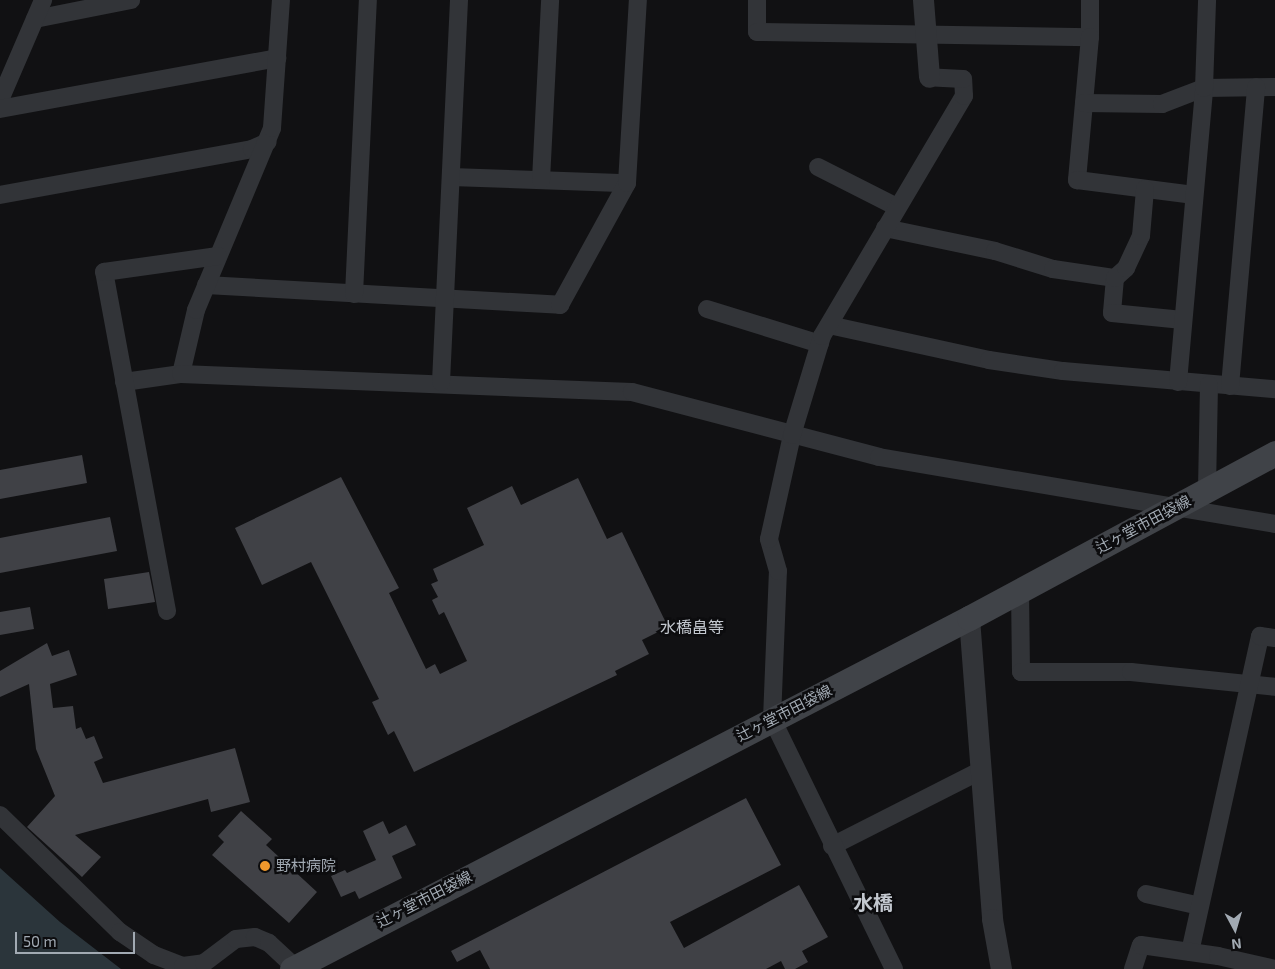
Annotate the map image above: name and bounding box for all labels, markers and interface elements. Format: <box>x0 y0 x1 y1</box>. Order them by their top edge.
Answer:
street label: 辻ヶ堂市田袋線 <box>1092 491 1194 557</box>
district label: 水橋畠等 <box>660 617 724 637</box>
street label: 辻ヶ堂市田袋線 <box>733 681 835 745</box>
place label: 野村病院 <box>276 857 336 875</box>
marker: 野村病院 <box>258 859 272 873</box>
street label: 辻ヶ堂市田袋線 <box>373 867 475 931</box>
district label: 水橋 <box>853 890 893 914</box>
north arrow <box>1210 904 1260 954</box>
scale bar <box>18 922 138 954</box>
text: 50 m <box>23 932 57 950</box>
text: N <box>1231 935 1243 953</box>

